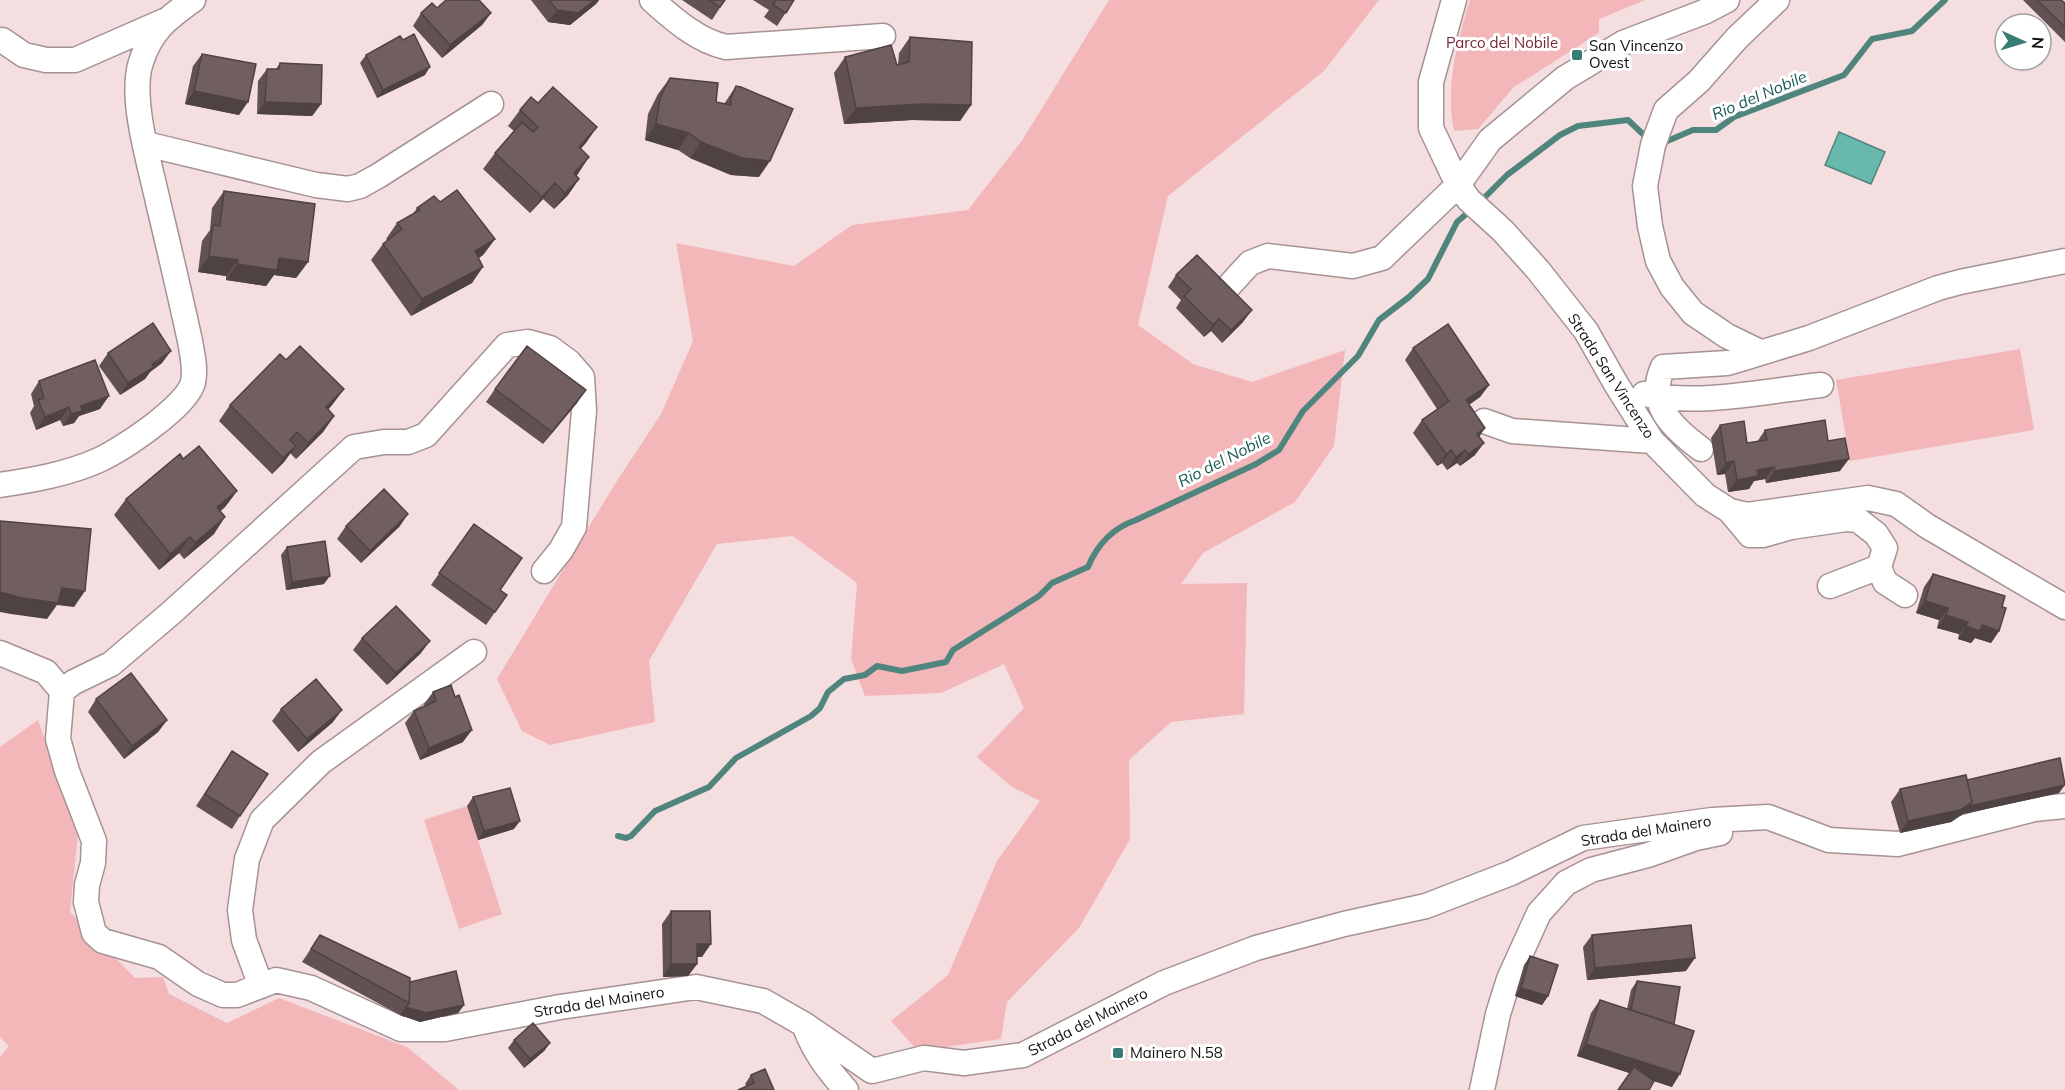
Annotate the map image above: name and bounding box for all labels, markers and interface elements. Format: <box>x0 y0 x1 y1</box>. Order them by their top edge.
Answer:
north arrow <box>1993 12 2053 72</box>
park label: Parco del Nobile <box>1446 33 1558 52</box>
place label: San Vincenzo Ovest <box>1589 36 1683 72</box>
text: N <box>2028 36 2048 50</box>
marker: San Vincenzo Ovest <box>1570 48 1584 62</box>
water label: Rio del Nobile <box>1708 66 1810 124</box>
street label: Strada San Vincenzo <box>1564 310 1659 442</box>
water label: Rio del Nobile <box>1174 427 1274 491</box>
street label: Strada del Mainero <box>1579 811 1713 850</box>
street label: Strada del Mainero <box>532 982 666 1021</box>
street label: Strada del Mainero <box>1025 983 1151 1060</box>
place label: Mainero N.58 <box>1130 1043 1223 1062</box>
marker: Mainero N.58 <box>1111 1046 1125 1060</box>

